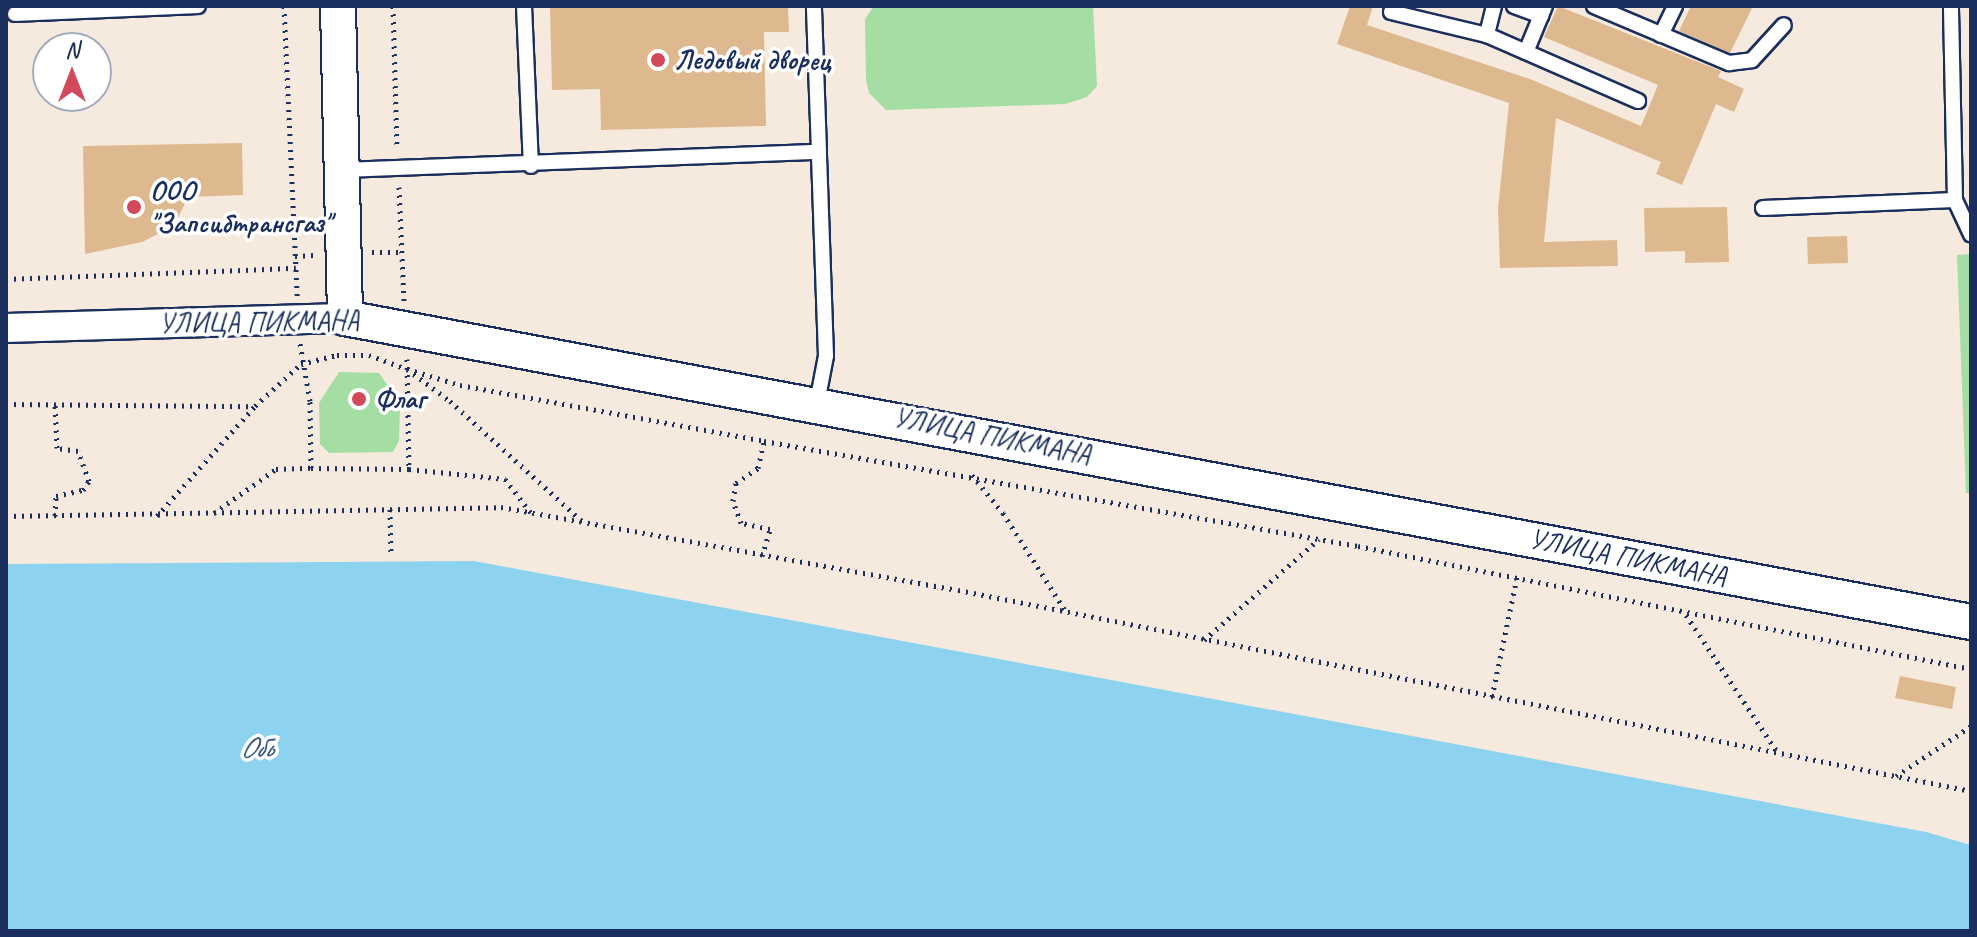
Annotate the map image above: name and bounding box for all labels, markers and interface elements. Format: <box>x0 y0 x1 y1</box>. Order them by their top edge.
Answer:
north arrow <box>32 32 112 112</box>
text: N <box>65 36 79 64</box>
place label: Ледовый дворец <box>674 43 831 77</box>
marker: Ледовый дворец <box>649 51 667 69</box>
place label: ООО "Запсибтрансгаз" <box>150 174 330 240</box>
marker: ООО "Запсибтрансгаз" <box>125 198 143 216</box>
street label: УЛИЦА ПИКМАНА <box>159 303 359 341</box>
place label: Флаг <box>375 382 425 416</box>
marker: Флаг <box>350 390 368 408</box>
street label: УЛИЦА ПИКМАНА <box>891 400 1093 472</box>
street label: УЛИЦА ПИКМАНА <box>1527 521 1729 593</box>
water label: Обь <box>240 729 272 765</box>

